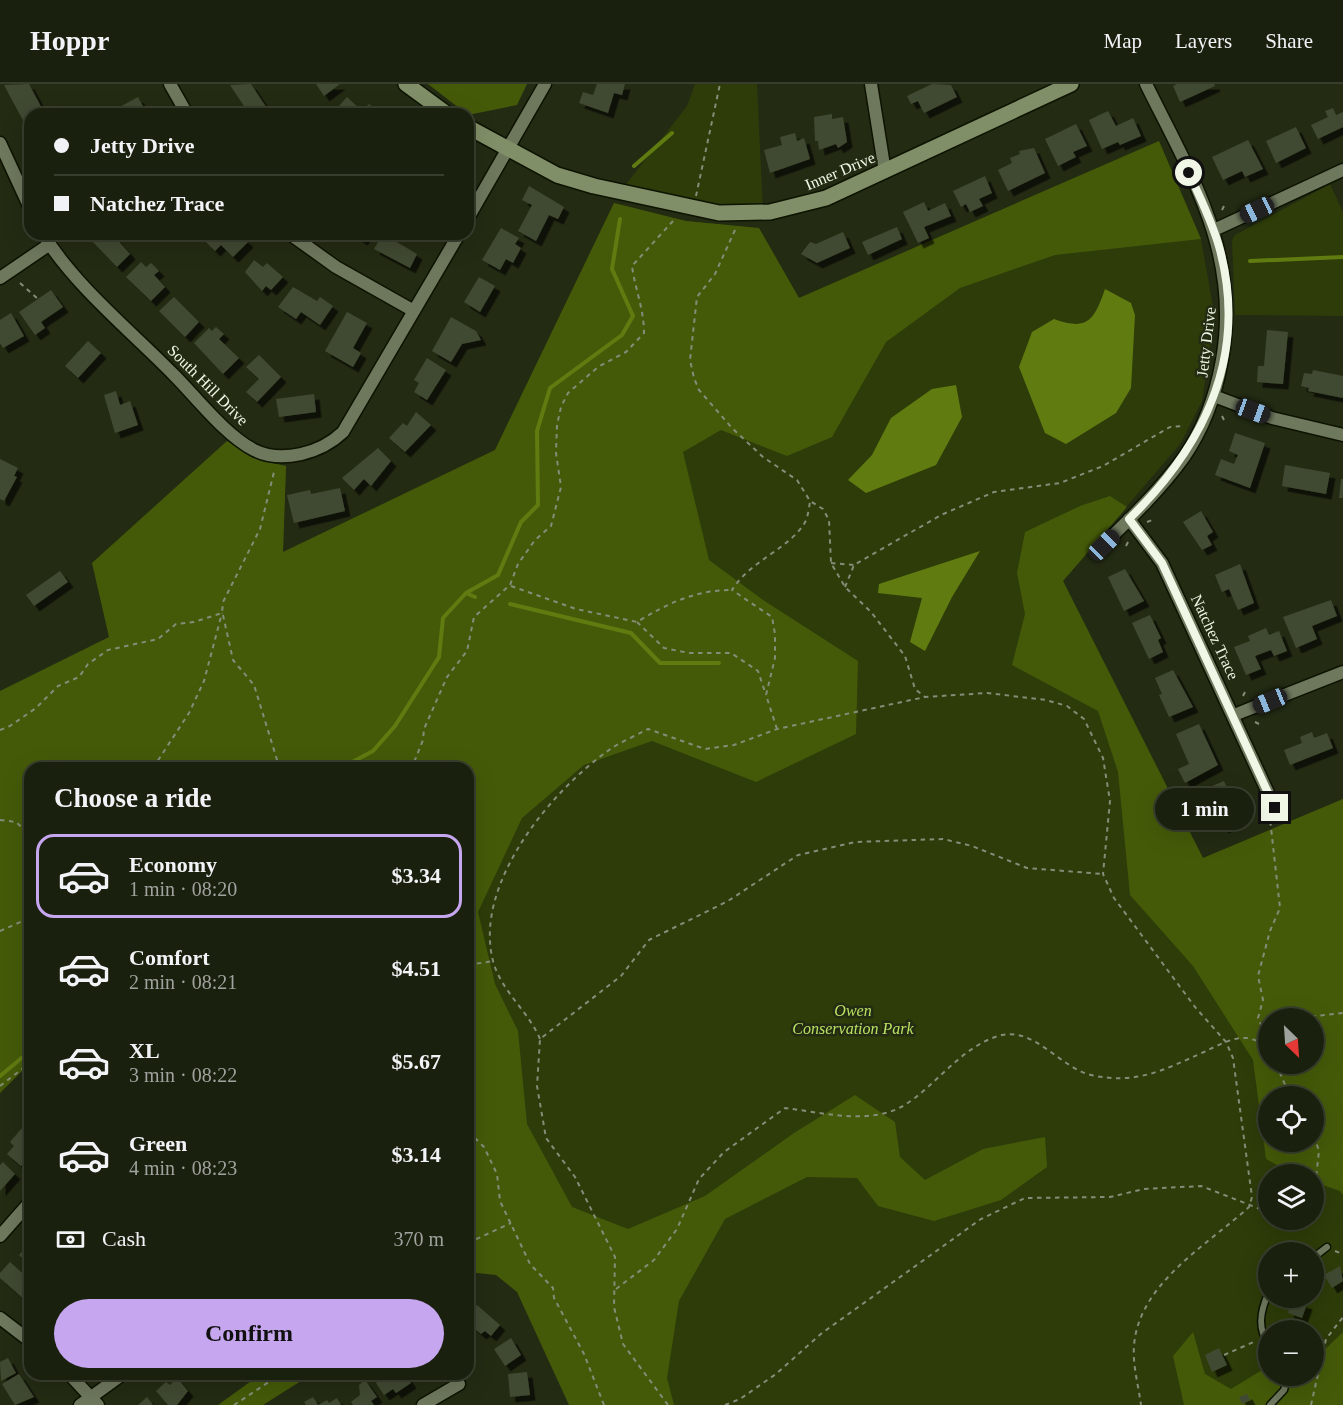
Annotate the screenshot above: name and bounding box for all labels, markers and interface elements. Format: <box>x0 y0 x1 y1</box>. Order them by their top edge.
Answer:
text: Hoppr <box>30 25 109 56</box>
text: Map <box>1104 29 1142 53</box>
text: Layers <box>1175 29 1232 53</box>
text: Share <box>1265 29 1313 53</box>
text: Jetty Drive <box>90 133 194 158</box>
street label: Inner Drive <box>803 149 877 193</box>
route start <box>1175 159 1202 186</box>
text: Natchez Trace <box>90 191 224 216</box>
car <box>1237 194 1277 226</box>
street label: Jetty Drive <box>1193 306 1220 378</box>
street label: South Hill Drive <box>164 341 252 429</box>
car <box>1233 396 1273 426</box>
car <box>1085 526 1123 564</box>
street label: Natchez Trace <box>1188 592 1242 682</box>
car <box>1250 686 1290 716</box>
text: Choose a ride <box>54 783 212 813</box>
callout: 1 min <box>1155 787 1254 829</box>
route end <box>1261 794 1288 821</box>
text: 1 min <box>1180 798 1229 820</box>
icon: car <box>57 849 111 903</box>
text: Economy <box>129 852 217 877</box>
text: $3.34 <box>392 863 441 888</box>
text: 1 min · 08:20 <box>129 878 237 900</box>
icon: car <box>57 942 111 996</box>
text: Comfort <box>129 945 210 970</box>
text: $4.51 <box>392 956 441 981</box>
text: 2 min · 08:21 <box>129 971 237 993</box>
park label: Owen Conservation Park <box>792 1002 915 1037</box>
north arrow <box>1258 1008 1324 1074</box>
map controls <box>1258 1008 1324 1386</box>
icon: car <box>57 1035 111 1089</box>
text: XL <box>129 1038 160 1063</box>
text: $5.67 <box>392 1049 441 1074</box>
text: 3 min · 08:22 <box>129 1064 237 1086</box>
button: locate <box>1258 1086 1324 1152</box>
icon: car <box>57 1128 111 1182</box>
text: Green <box>129 1131 187 1156</box>
text: $3.14 <box>392 1142 441 1167</box>
text: 4 min · 08:23 <box>129 1157 237 1179</box>
button: layers <box>1258 1164 1324 1230</box>
icon: cash <box>54 1223 87 1256</box>
text: Cash <box>102 1226 146 1251</box>
text: 370 m <box>393 1228 444 1250</box>
button: + <box>1258 1242 1324 1308</box>
button: Confirm <box>54 1299 444 1368</box>
button: − <box>1258 1320 1324 1386</box>

